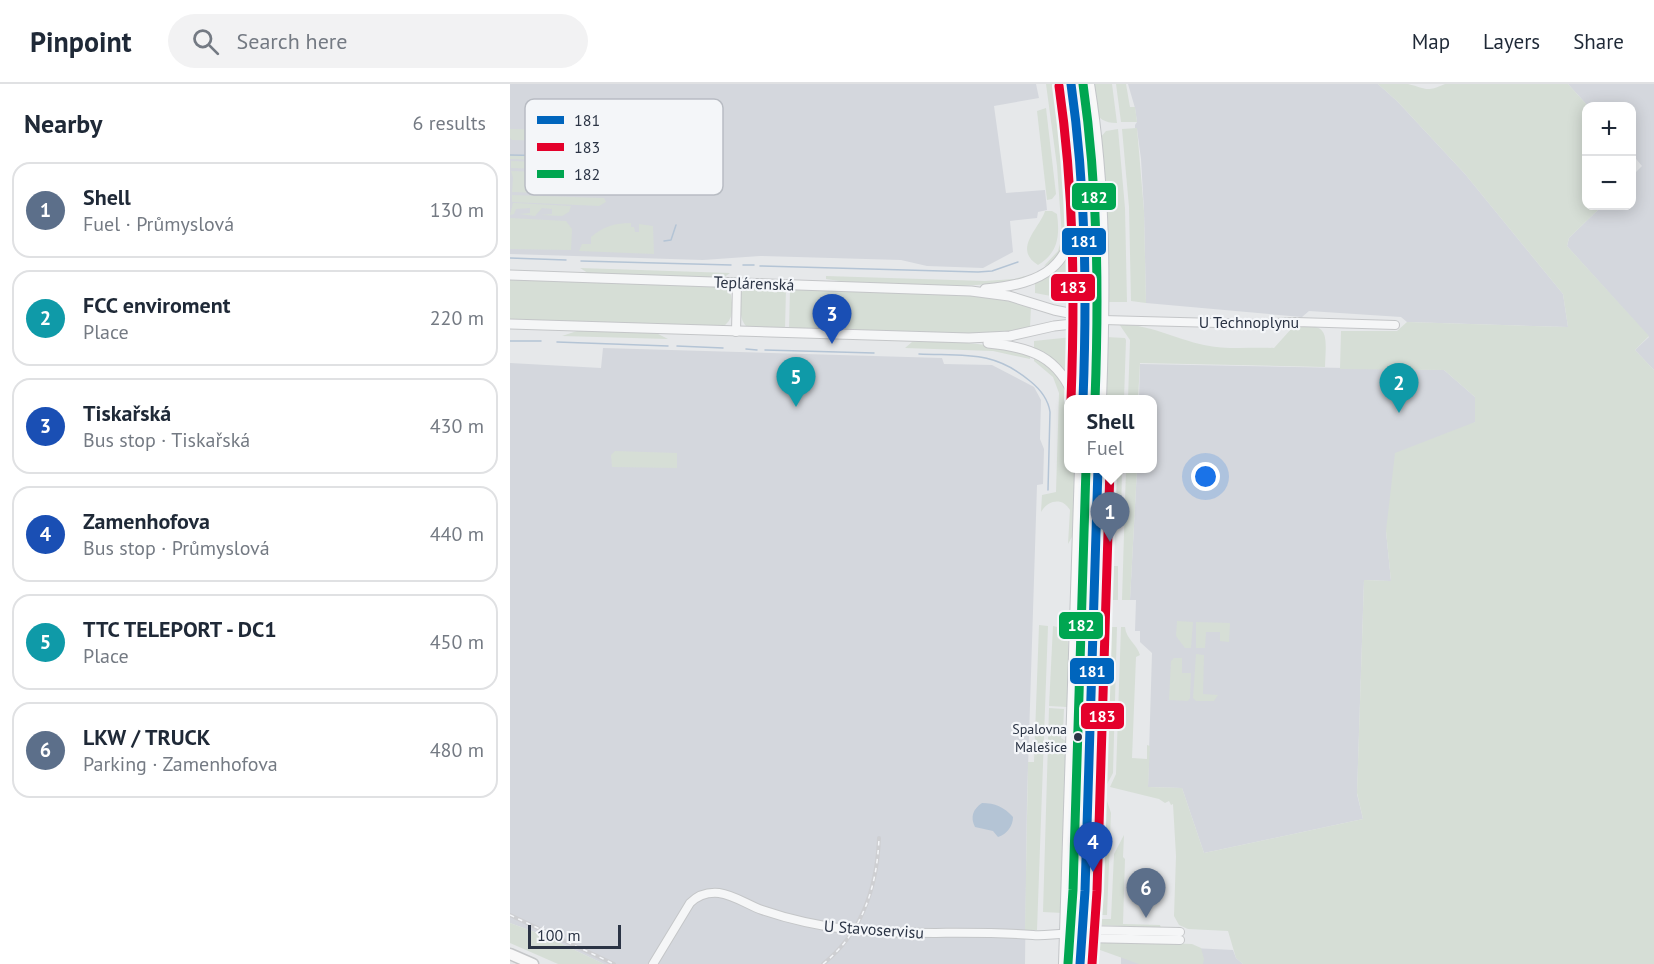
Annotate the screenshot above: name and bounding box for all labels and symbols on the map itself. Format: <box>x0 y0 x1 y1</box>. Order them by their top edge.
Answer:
legend <box>525 99 723 195</box>
text: 181 <box>574 110 600 130</box>
text: 183 <box>574 137 600 157</box>
text: 182 <box>574 164 600 184</box>
line badge: 182 <box>1071 182 1117 211</box>
text: 182 <box>1080 187 1108 207</box>
line badge: 181 <box>1061 227 1107 256</box>
text: 181 <box>1070 231 1098 251</box>
street label: Teplárenská <box>713 272 795 294</box>
line badge: 183 <box>1050 273 1096 302</box>
text: 183 <box>1059 277 1087 297</box>
pin: 3 <box>812 294 852 344</box>
street label: U Technoplynu <box>1199 312 1299 332</box>
pin: 5 <box>776 358 816 407</box>
pin: 2 <box>1380 364 1418 413</box>
your location <box>1191 462 1220 491</box>
pin: 1 <box>1090 492 1130 542</box>
line badge: 182 <box>1058 611 1104 640</box>
text: 182 <box>1067 615 1095 635</box>
line badge: 181 <box>1069 657 1115 685</box>
text: 181 <box>1078 661 1106 681</box>
line badge: 183 <box>1080 702 1125 730</box>
text: 183 <box>1088 706 1116 726</box>
place label: Spalovna Malešice <box>1012 720 1067 756</box>
marker: Spalovna Malešice <box>1072 731 1084 743</box>
pin: 4 <box>1074 822 1112 872</box>
pin: 6 <box>1126 868 1166 918</box>
street label: U Stavoservisu <box>823 916 925 942</box>
scale bar <box>528 922 621 950</box>

